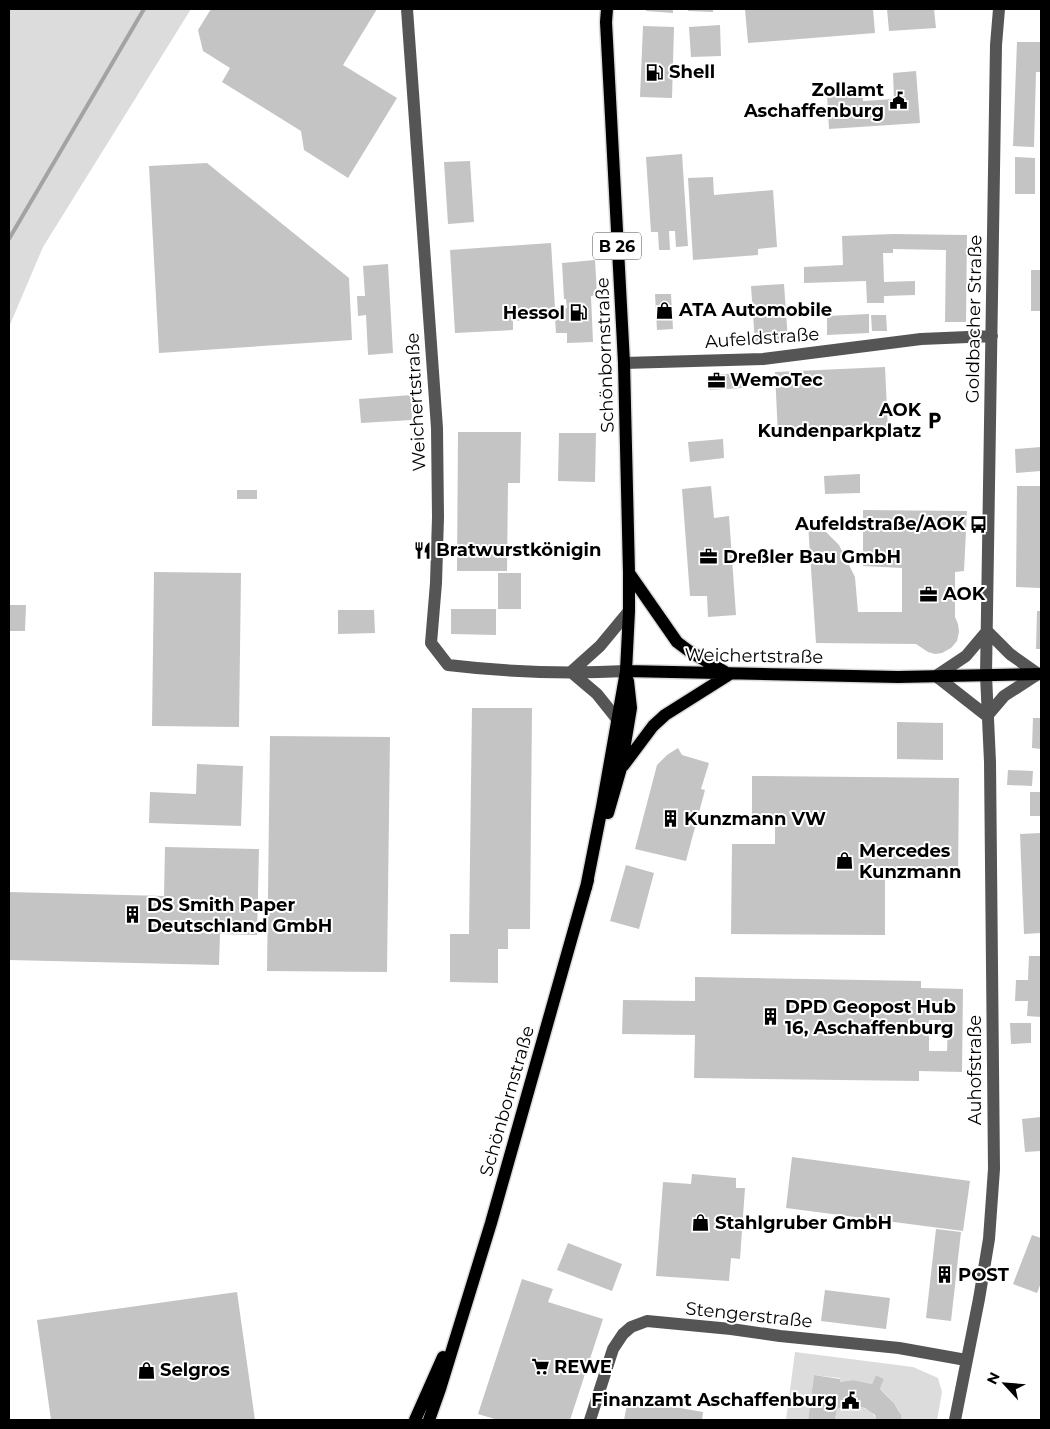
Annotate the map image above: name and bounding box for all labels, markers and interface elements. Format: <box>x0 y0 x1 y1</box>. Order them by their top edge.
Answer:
place label: Shell <box>669 61 715 83</box>
fuel station icon: Shell <box>645 62 665 82</box>
place label: Zollamt Aschaffenburg <box>743 79 884 122</box>
public building icon: Zollamt Aschaffenburg <box>888 90 908 110</box>
road number: B 26 <box>593 232 641 260</box>
street label: Goldbacher Straße <box>962 235 986 403</box>
street label: Schönbornstraße <box>591 277 619 433</box>
place label: ATA Automobile <box>678 299 832 321</box>
shop icon: ATA Automobile <box>655 300 675 320</box>
place label: Hessol <box>503 302 565 324</box>
fuel station icon: Hessol <box>569 303 589 323</box>
street label: Aufeldstraße <box>704 323 820 353</box>
street label: Weichertstraße <box>401 332 431 472</box>
place label: WemoTec <box>730 369 823 391</box>
office icon: WemoTec <box>706 370 726 390</box>
place label: AOK Kundenparkplatz <box>758 399 922 442</box>
parking icon: AOK Kundenparkplatz <box>925 410 945 430</box>
place label: Aufeldstraße/AOK <box>794 513 966 535</box>
bus stop icon: Aufeldstraße/AOK <box>969 514 989 534</box>
place label: Bratwurstkönigin <box>436 539 601 561</box>
restaurant icon: Bratwurstkönigin <box>412 540 432 560</box>
place label: Dreßler Bau GmbH <box>723 546 901 568</box>
office icon: Dreßler Bau GmbH <box>699 547 719 567</box>
place label: AOK <box>942 583 986 605</box>
office icon: AOK <box>919 584 939 604</box>
street label: Weichertstraße <box>684 644 824 668</box>
place label: Kunzmann VW <box>684 808 826 830</box>
building icon: Kunzmann VW <box>660 809 680 829</box>
place label: Mercedes Kunzmann <box>859 840 961 883</box>
shop icon: Mercedes Kunzmann <box>835 851 855 871</box>
place label: DS Smith Paper Deutschland GmbH <box>147 894 332 937</box>
building icon: DS Smith Paper Deutschland GmbH <box>123 905 143 925</box>
place label: DPD Geopost Hub 16, Aschaffenburg <box>785 996 956 1039</box>
building icon: DPD Geopost Hub 16, Aschaffenburg <box>761 1007 781 1027</box>
street label: Auhofstraße <box>964 1015 986 1125</box>
street label: Schönbornstraße <box>475 1023 539 1179</box>
place label: Stahlgruber GmbH <box>715 1212 892 1234</box>
shop icon: Stahlgruber GmbH <box>691 1213 711 1233</box>
place label: POST <box>958 1264 1010 1286</box>
building icon: POST <box>934 1265 954 1285</box>
street label: Stengerstraße <box>684 1297 814 1333</box>
place label: REWE <box>554 1356 612 1378</box>
supermarket icon: REWE <box>530 1357 550 1377</box>
place label: Selgros <box>160 1359 230 1381</box>
north arrow <box>980 1359 1030 1409</box>
shop icon: Selgros <box>136 1360 156 1380</box>
text: N <box>983 1369 1004 1387</box>
place label: Finanzamt Aschaffenburg <box>591 1389 837 1411</box>
public building icon: Finanzamt Aschaffenburg <box>841 1390 861 1410</box>

